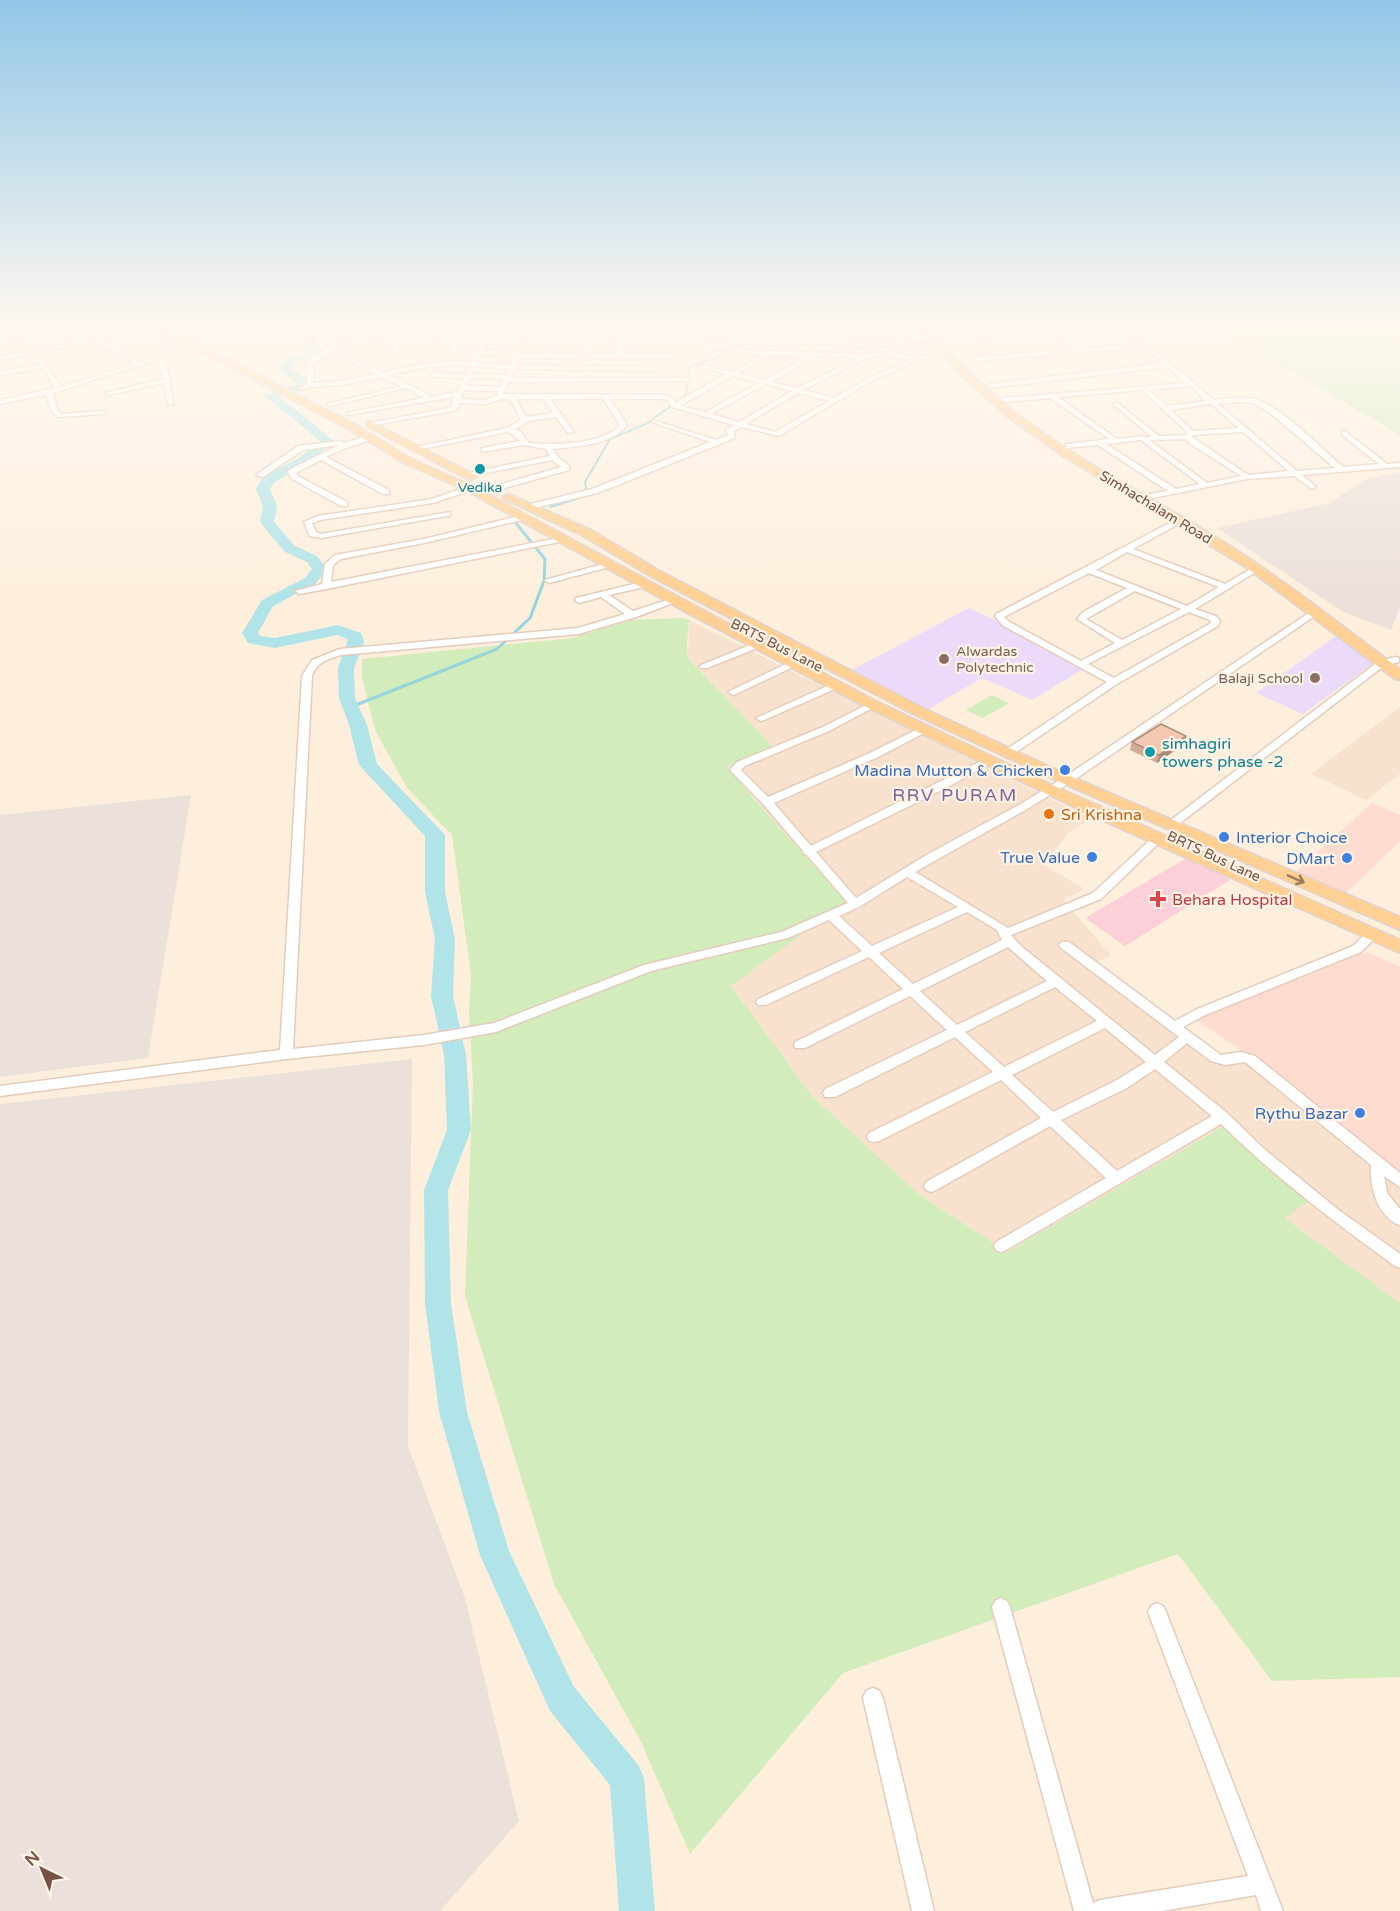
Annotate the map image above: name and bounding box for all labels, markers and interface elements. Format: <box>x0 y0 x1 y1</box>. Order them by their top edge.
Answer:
marker: Vedika <box>473 462 487 476</box>
street label: Simhachalam Road <box>1096 467 1215 548</box>
place label: Vedika <box>458 479 502 496</box>
street label: BRTS Bus Lane <box>728 615 826 676</box>
place label: Alwardas Polytechnic <box>956 643 1034 676</box>
marker: Alwardas Polytechnic <box>937 652 951 666</box>
place label: Balaji School <box>1218 670 1303 687</box>
marker: Balaji School <box>1308 671 1322 685</box>
place label: simhagiri towers phase -2 <box>1162 734 1284 772</box>
marker: simhagiri towers phase -2 <box>1143 745 1157 759</box>
place label: Madina Mutton & Chicken <box>854 761 1053 781</box>
marker: Madina Mutton & Chicken <box>1058 763 1072 777</box>
district label: RRV PURAM <box>892 784 1018 806</box>
place label: Sri Krishna <box>1061 805 1142 825</box>
marker: Sri Krishna <box>1042 807 1056 821</box>
street label: BRTS Bus Lane <box>1164 827 1263 886</box>
place label: Interior Choice <box>1236 828 1347 848</box>
marker: Interior Choice <box>1217 830 1231 844</box>
place label: True Value <box>1000 848 1080 868</box>
place label: DMart <box>1286 849 1335 869</box>
marker: True Value <box>1085 850 1099 864</box>
marker: DMart <box>1340 851 1354 865</box>
one-way arrow <box>1286 874 1304 885</box>
marker: Behara Hospital <box>1149 890 1167 908</box>
place label: Behara Hospital <box>1172 890 1293 910</box>
place label: Rythu Bazar <box>1255 1104 1349 1124</box>
marker: Rythu Bazar <box>1353 1106 1367 1120</box>
north arrow <box>12 1839 72 1899</box>
text: N <box>21 1847 44 1870</box>

